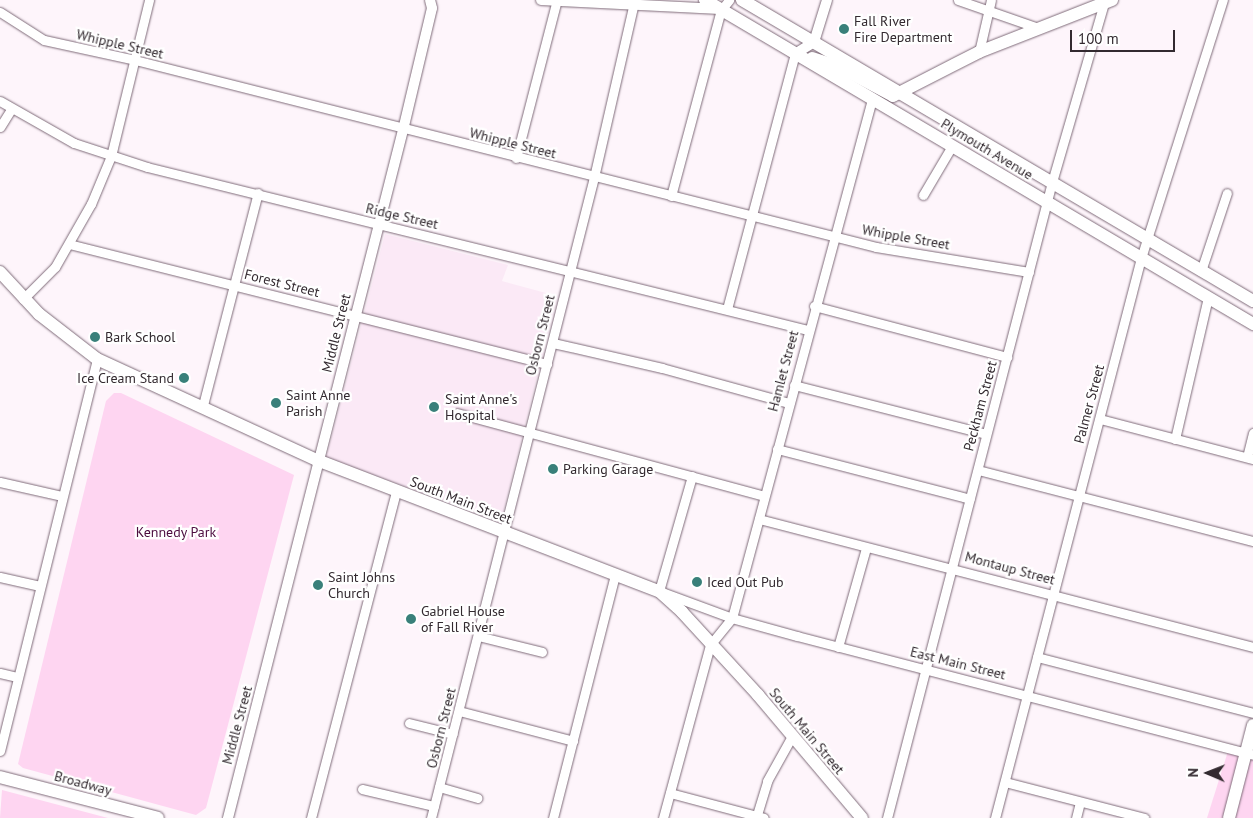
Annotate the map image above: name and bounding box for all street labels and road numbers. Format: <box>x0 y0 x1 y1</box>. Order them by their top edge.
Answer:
street label: Whipple Street <box>75 26 165 62</box>
street label: Plymouth Avenue <box>938 115 1036 183</box>
street label: Whipple Street <box>468 124 558 162</box>
street label: Ridge Street <box>364 200 440 232</box>
street label: Whipple Street <box>861 221 951 253</box>
street label: Forest Street <box>243 266 321 300</box>
street label: Middle Street <box>318 292 354 374</box>
street label: Osborn Street <box>522 293 558 377</box>
street label: Hamlet Street <box>764 329 802 413</box>
street label: Peckham Street <box>960 359 1000 453</box>
street label: Palmer Street <box>1070 363 1108 445</box>
street label: South Main Street <box>408 473 514 527</box>
street label: Montaup Street <box>963 548 1057 588</box>
street label: East Main Street <box>909 643 1007 683</box>
street label: Middle Street <box>218 684 256 766</box>
street label: South Main Street <box>766 684 848 778</box>
street label: Osborn Street <box>423 686 459 770</box>
street label: Broadway <box>52 767 114 799</box>

